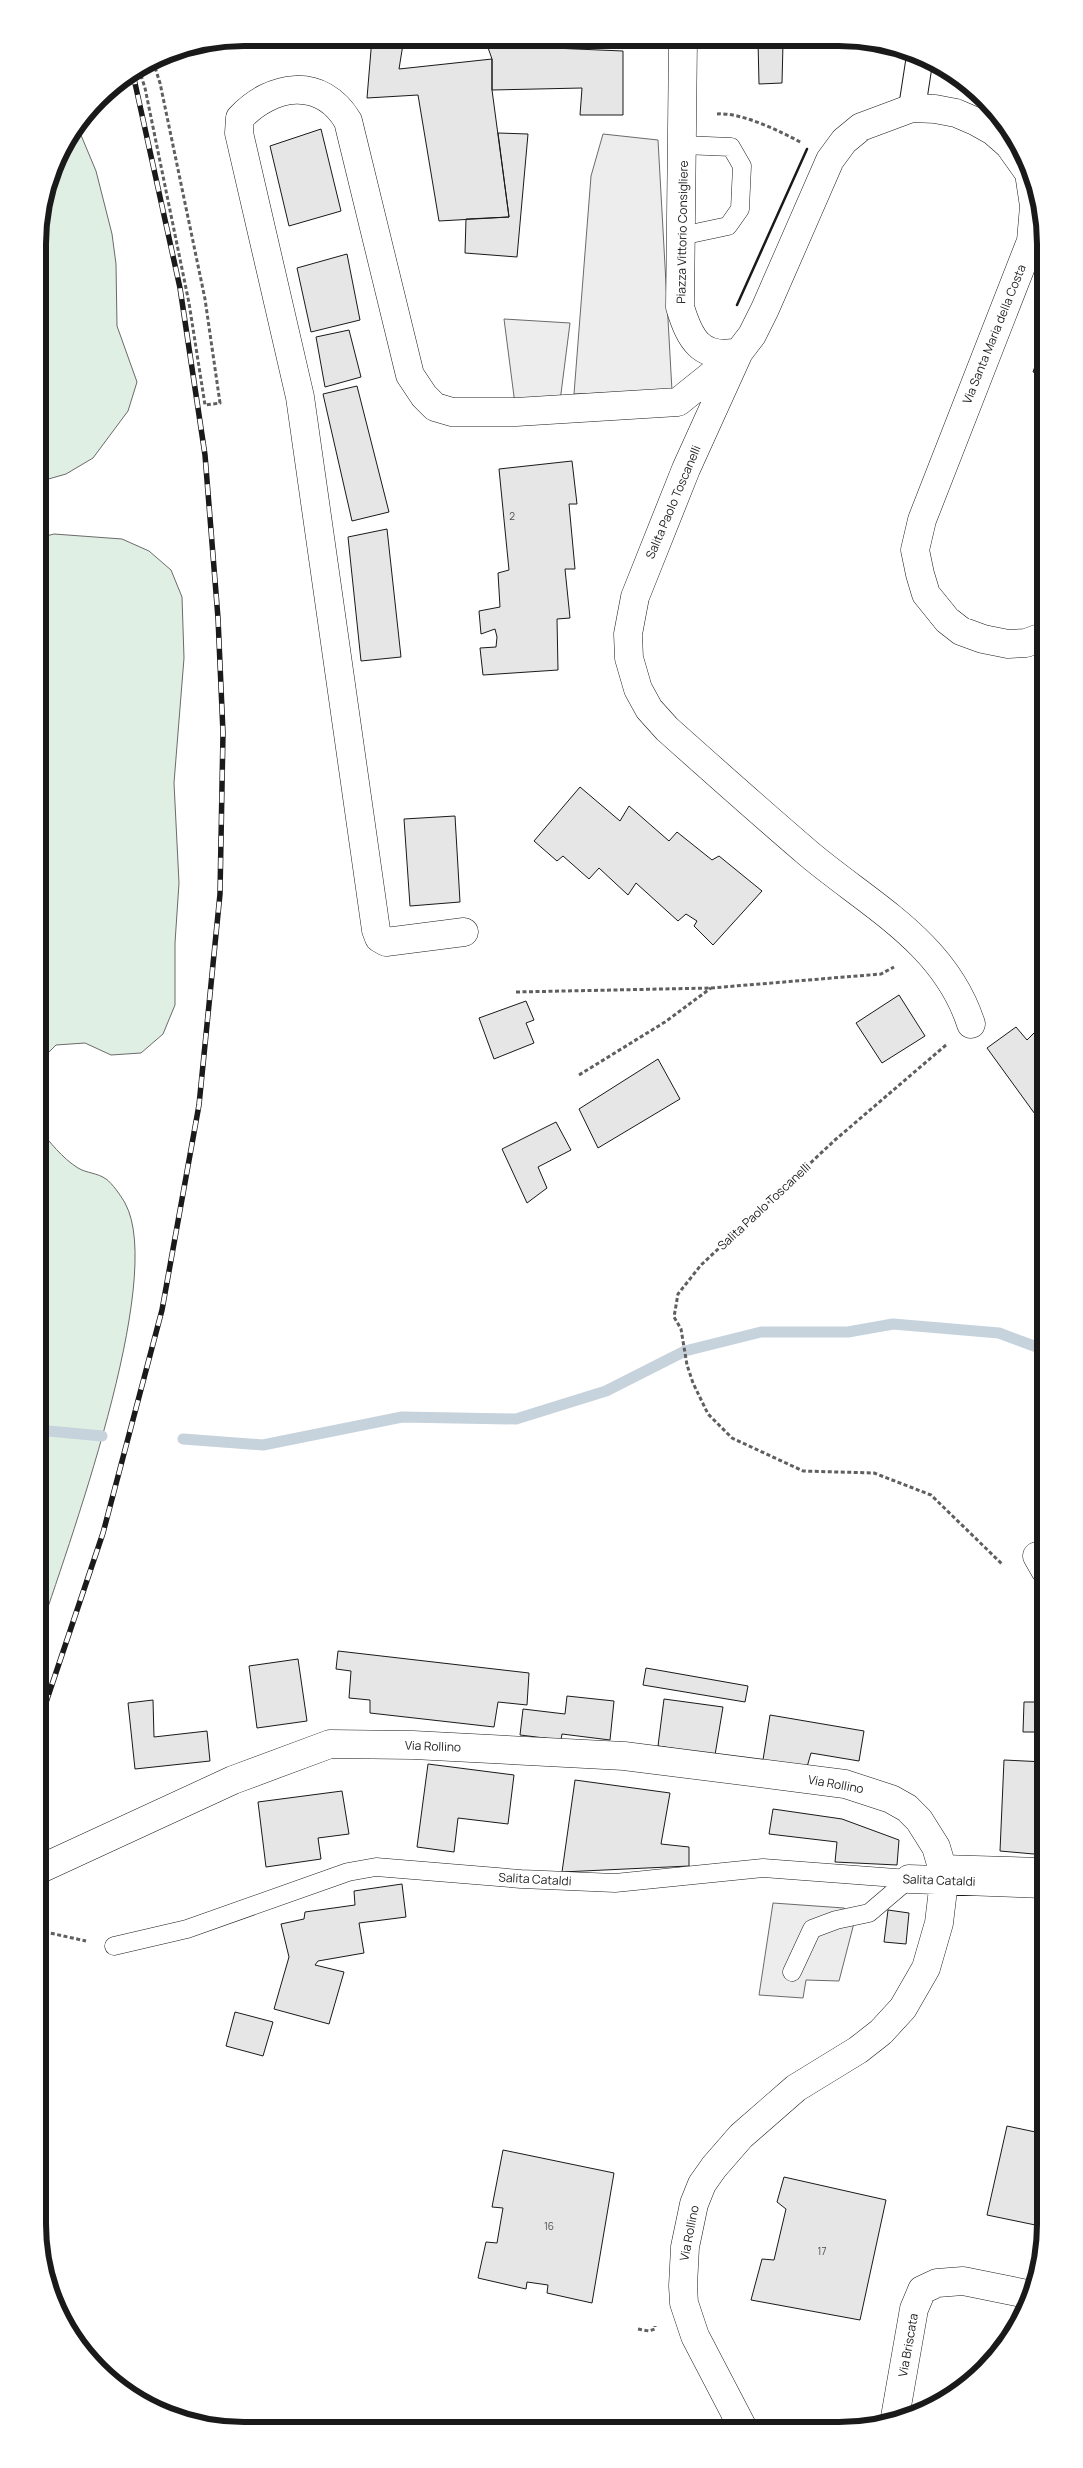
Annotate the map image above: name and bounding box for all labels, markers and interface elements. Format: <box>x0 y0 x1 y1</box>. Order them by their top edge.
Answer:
street label: Piazza Vittorio Consigliere <box>672 160 692 304</box>
street label: Via Santa Maria della Costa <box>958 262 1030 406</box>
street label: Salita Paolo Toscanelli <box>641 443 705 561</box>
house number: 2 <box>509 509 515 523</box>
street label: Salita Paolo Toscanelli <box>714 1158 814 1254</box>
street label: Via Rollino <box>405 1737 461 1755</box>
street label: Via Rollino <box>807 1771 865 1797</box>
street label: Salita Cataldi <box>498 1869 572 1889</box>
street label: Salita Cataldi <box>902 1870 976 1890</box>
street label: Via Rollino <box>675 2204 703 2262</box>
house number: 16 <box>544 2219 554 2233</box>
house number: 17 <box>818 2244 826 2258</box>
street label: Via Briscata <box>894 2312 922 2378</box>

